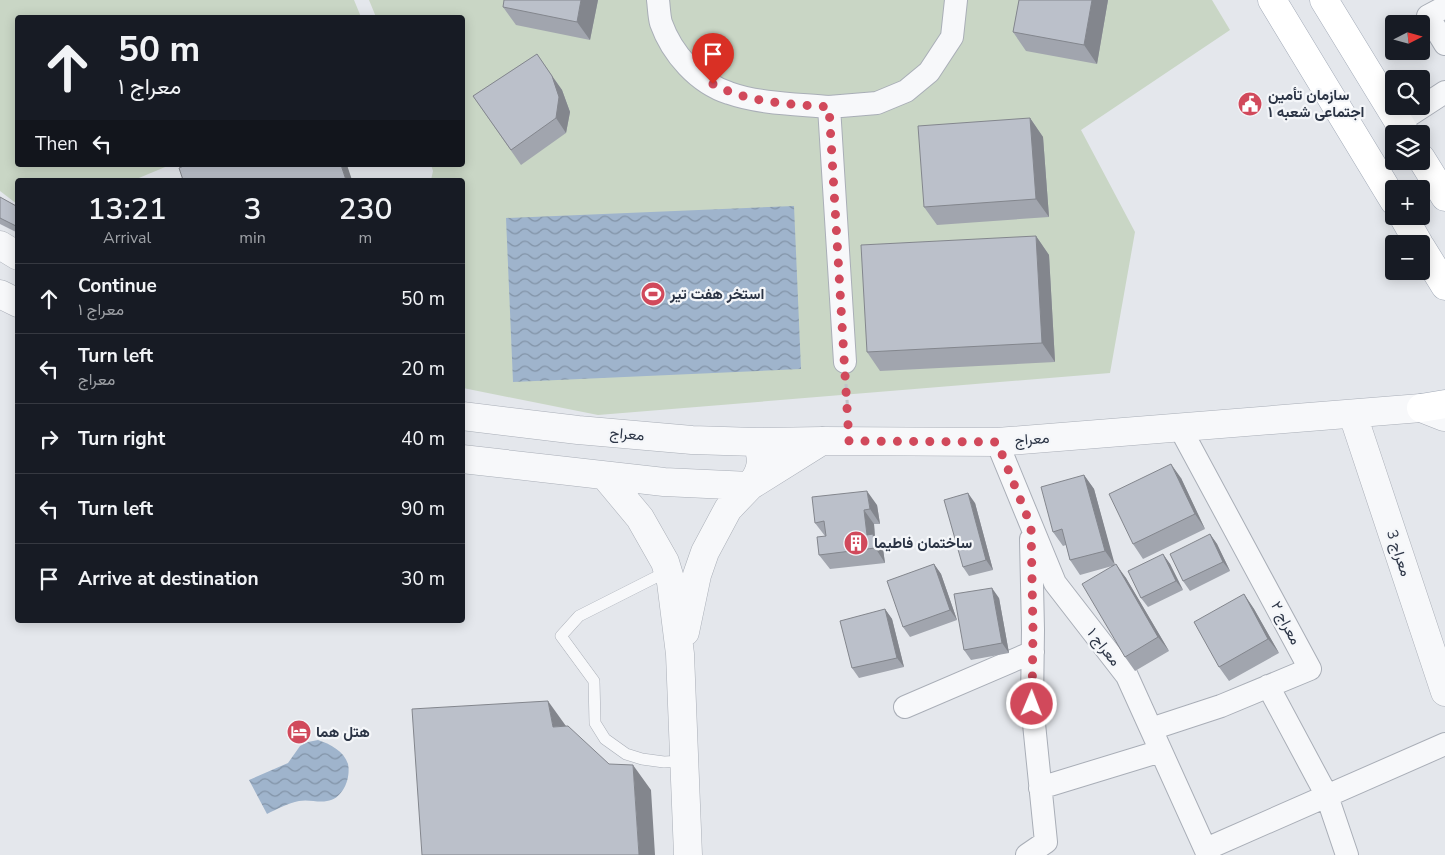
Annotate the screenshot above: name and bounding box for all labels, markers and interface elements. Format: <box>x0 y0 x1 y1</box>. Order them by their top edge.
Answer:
north arrow <box>1385 15 1430 60</box>
map controls <box>1385 15 1430 280</box>
text: 50 m <box>118 26 200 73</box>
pin <box>692 33 734 84</box>
icon: ahead <box>35 35 100 100</box>
icon: arrive <box>699 40 727 68</box>
button: search <box>1385 70 1430 115</box>
text: معراج ۱ <box>118 72 181 102</box>
place label: سازمان تأمین اجتماعی شعبه ۱ <box>1268 85 1365 122</box>
public building icon: سازمان تأمین اجتماعی شعبه ۱ <box>1237 91 1263 117</box>
button: layers <box>1385 125 1430 170</box>
icon: left <box>88 130 116 158</box>
text: Then <box>35 131 78 157</box>
button: + <box>1385 180 1430 225</box>
text: 13:21 <box>88 189 167 230</box>
text: 3 <box>244 189 262 230</box>
text: 230 <box>338 189 392 230</box>
text: Arrival <box>103 227 151 249</box>
text: min <box>239 227 266 249</box>
text: m <box>359 227 372 249</box>
button: − <box>1385 235 1430 280</box>
text: Continue <box>78 273 157 299</box>
sports icon: استخر هفت تیر <box>640 281 666 307</box>
place label: استخر هفت تیر <box>669 284 764 304</box>
icon: ahead <box>35 285 63 313</box>
text: 50 m <box>401 286 445 312</box>
text: معراج ۱ <box>78 299 124 321</box>
text: Turn left <box>78 343 153 369</box>
icon: left <box>35 355 63 383</box>
text: 20 m <box>401 356 445 382</box>
text: معراج <box>78 369 115 391</box>
street label: معراج <box>609 423 645 446</box>
icon: right <box>35 425 63 453</box>
text: Turn right <box>78 426 165 452</box>
text: 40 m <box>401 426 445 452</box>
street label: معراج <box>1014 428 1050 451</box>
icon: left <box>35 495 63 523</box>
text: Turn left <box>78 496 153 522</box>
text: 90 m <box>401 496 445 522</box>
street label: معراج 3 <box>1381 527 1416 579</box>
building icon: ساختمان فاطیما <box>843 530 869 556</box>
place label: ساختمان فاطیما <box>874 533 972 553</box>
icon: arrive <box>35 565 63 593</box>
text: Arrive at destination <box>78 566 259 592</box>
text: 30 m <box>401 566 445 592</box>
street label: معراج ۲ <box>1265 598 1306 649</box>
street label: معراج ۱ <box>1082 624 1125 671</box>
position arrow <box>1005 677 1057 729</box>
hotel icon: هتل هما <box>286 719 312 745</box>
place label: هتل هما <box>316 722 370 742</box>

